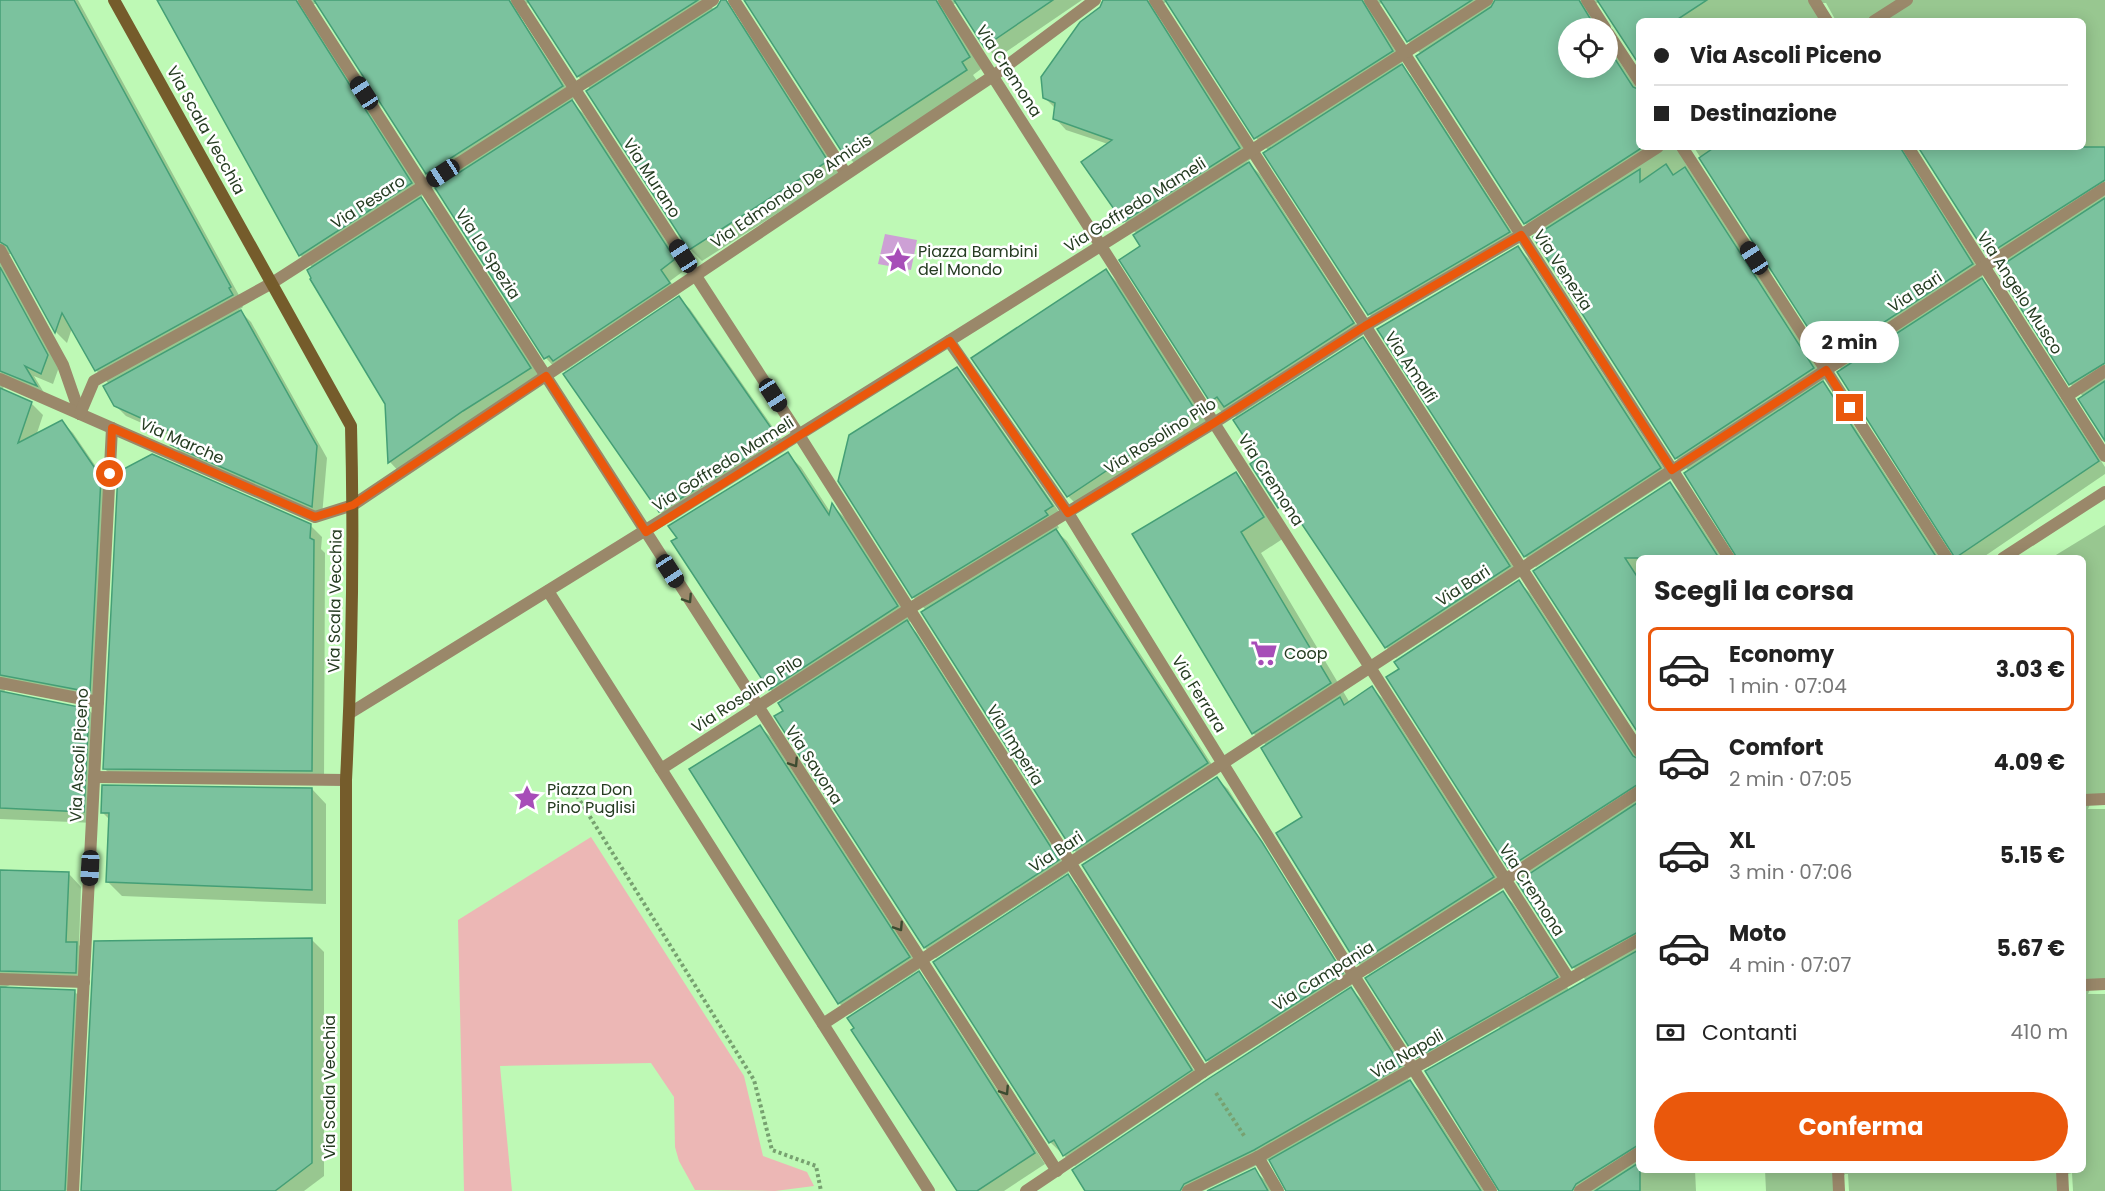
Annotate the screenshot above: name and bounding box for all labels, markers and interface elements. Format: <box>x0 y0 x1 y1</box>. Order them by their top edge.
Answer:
map controls <box>1558 18 1618 78</box>
button: locate <box>1558 18 1618 78</box>
street label: Via Cremona <box>971 20 1047 122</box>
text: Via Ascoli Piceno <box>1690 40 1882 71</box>
street label: Via Scala Vecchia <box>161 61 251 199</box>
car <box>347 73 381 113</box>
text: Destinazione <box>1690 98 1837 129</box>
street label: Via Edmondo De Amicis <box>706 128 876 254</box>
street label: Via Murano <box>618 134 686 222</box>
street label: Via Goffredo Mameli <box>1060 152 1210 258</box>
car <box>423 156 463 190</box>
street label: Via Pesaro <box>326 169 410 235</box>
street label: Via La Spezia <box>450 204 526 304</box>
street label: Via Venezia <box>1528 225 1598 315</box>
street label: Via Angelo Musco <box>1972 227 2068 359</box>
car <box>666 236 700 276</box>
car <box>1737 238 1771 278</box>
place label: Piazza Bambini del Mondo <box>918 240 1038 281</box>
place icon: Piazza Bambini del Mondo <box>883 245 913 275</box>
street label: Via Bari <box>1883 266 1947 318</box>
callout: 2 min <box>1800 321 1900 363</box>
street label: Via Amalfi <box>1379 327 1443 407</box>
text: 2 min <box>1821 328 1878 356</box>
car <box>756 375 790 415</box>
street label: Via Rosolino Pilo <box>1099 392 1221 480</box>
route end <box>1836 394 1863 421</box>
street label: Via Goffredo Mameli <box>648 411 798 517</box>
street label: Via Marche <box>136 412 228 470</box>
street label: Via Cremona <box>1233 429 1309 531</box>
route start <box>96 460 123 487</box>
street label: Via Scala Vecchia <box>322 529 348 673</box>
car <box>653 551 687 591</box>
street label: Via Bari <box>1431 560 1495 612</box>
text: Scegli la corsa <box>1654 572 1854 609</box>
one-way arrow <box>681 593 693 603</box>
supermarket icon: Coop <box>1249 638 1279 668</box>
text: Economy <box>1729 639 1834 670</box>
place label: Coop <box>1284 642 1328 665</box>
icon: car <box>1657 642 1711 696</box>
street label: Via Rosolino Pilo <box>687 649 807 739</box>
street label: Via Ferrara <box>1166 651 1232 737</box>
text: 3.03 € <box>1996 654 2065 685</box>
text: 1 min · 07:04 <box>1729 672 1847 700</box>
street label: Via Ascoli Piceno <box>64 687 94 823</box>
street label: Via Imperia <box>981 700 1049 790</box>
street label: Via Savona <box>780 721 848 809</box>
text: Comfort <box>1729 732 1823 763</box>
icon: car <box>1657 735 1711 789</box>
text: 4.09 € <box>1994 747 2065 778</box>
one-way arrow <box>786 757 798 767</box>
text: 2 min · 07:05 <box>1729 765 1852 793</box>
place label: Piazza Don Pino Puglisi <box>547 778 635 819</box>
place icon: Piazza Don Pino Puglisi <box>512 783 542 813</box>
text: XL <box>1729 825 1755 856</box>
street label: Via Bari <box>1024 826 1088 878</box>
icon: car <box>1657 828 1711 882</box>
street label: Via Cremona <box>1494 839 1570 941</box>
text: 5.15 € <box>2000 840 2065 871</box>
car <box>80 850 100 886</box>
text: 3 min · 07:06 <box>1729 858 1852 886</box>
text: Moto <box>1729 918 1786 949</box>
one-way arrow <box>892 921 904 931</box>
icon: car <box>1657 921 1711 975</box>
text: 5.67 € <box>1997 933 2065 964</box>
street label: Via Campania <box>1268 935 1378 1017</box>
text: 4 min · 07:07 <box>1729 951 1851 979</box>
street label: Via Scala Vecchia <box>318 1015 341 1159</box>
icon: cash <box>1654 1016 1687 1049</box>
text: Contanti <box>1702 1017 1798 1048</box>
text: 410 m <box>2011 1018 2068 1046</box>
street label: Via Napoli <box>1366 1024 1448 1084</box>
one-way arrow <box>998 1084 1009 1095</box>
button: Conferma <box>1654 1092 2068 1161</box>

